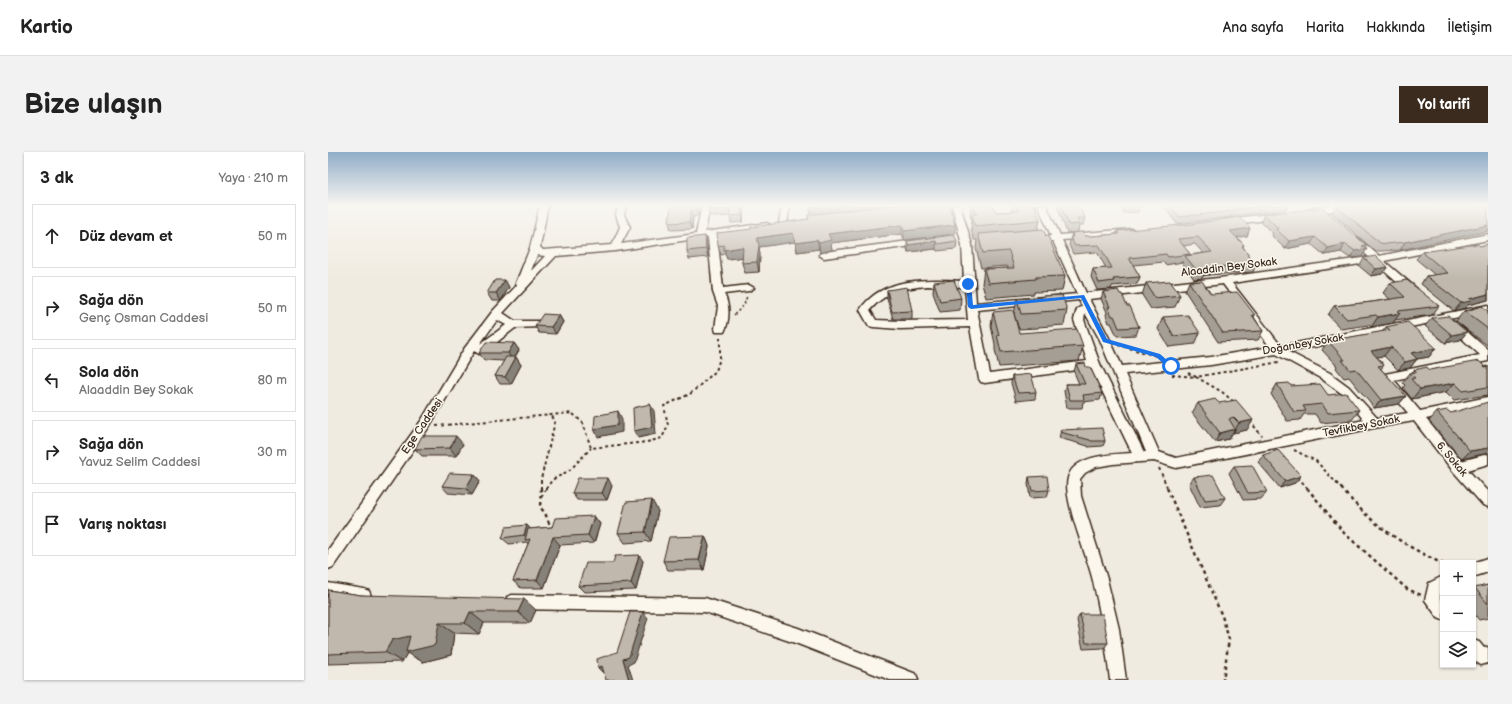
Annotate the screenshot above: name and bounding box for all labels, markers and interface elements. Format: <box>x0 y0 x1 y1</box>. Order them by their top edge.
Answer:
text: Kartio <box>20 16 73 39</box>
text: Ana sayfa <box>1223 19 1284 36</box>
text: Harita <box>1306 19 1344 36</box>
text: Hakkında <box>1366 19 1425 36</box>
text: İletişim <box>1447 19 1492 36</box>
button: Yol tarifi <box>1399 86 1488 123</box>
text: Bize ulaşın <box>24 88 163 121</box>
text: 3 dk <box>40 168 73 188</box>
text: Yaya · 210 m <box>218 170 288 186</box>
icon: ahead <box>41 225 63 247</box>
text: Düz devam et <box>79 227 173 246</box>
text: 50 m <box>258 228 287 244</box>
street label: Alaaddin Bey Sokak <box>1180 255 1278 279</box>
route end <box>959 275 977 293</box>
text: Sağa dön <box>79 291 144 310</box>
icon: right <box>41 297 63 319</box>
text: 50 m <box>258 300 287 316</box>
text: Genç Osman Caddesi <box>79 310 208 326</box>
street label: Doğanbey Sokak <box>1261 330 1345 358</box>
route start <box>1162 357 1180 375</box>
text: Sola dön <box>79 363 139 382</box>
icon: left <box>41 369 63 391</box>
text: 80 m <box>258 372 287 388</box>
text: Alaaddin Bey Sokak <box>79 382 193 398</box>
street label: Ege Caddesi <box>399 395 446 456</box>
street label: Tevfikbey Sokak <box>1322 412 1401 440</box>
text: Sağa dön <box>79 435 144 454</box>
street label: 6. Sokak <box>1434 439 1471 479</box>
icon: right <box>41 441 63 463</box>
text: 30 m <box>257 444 287 460</box>
text: Yavuz Selim Caddesi <box>79 454 200 470</box>
icon: arrive <box>41 513 63 535</box>
text: Varış noktası <box>79 515 166 534</box>
map controls <box>1440 560 1476 668</box>
button: + <box>1440 560 1476 596</box>
button: − <box>1440 596 1476 632</box>
button: layers <box>1440 632 1476 668</box>

